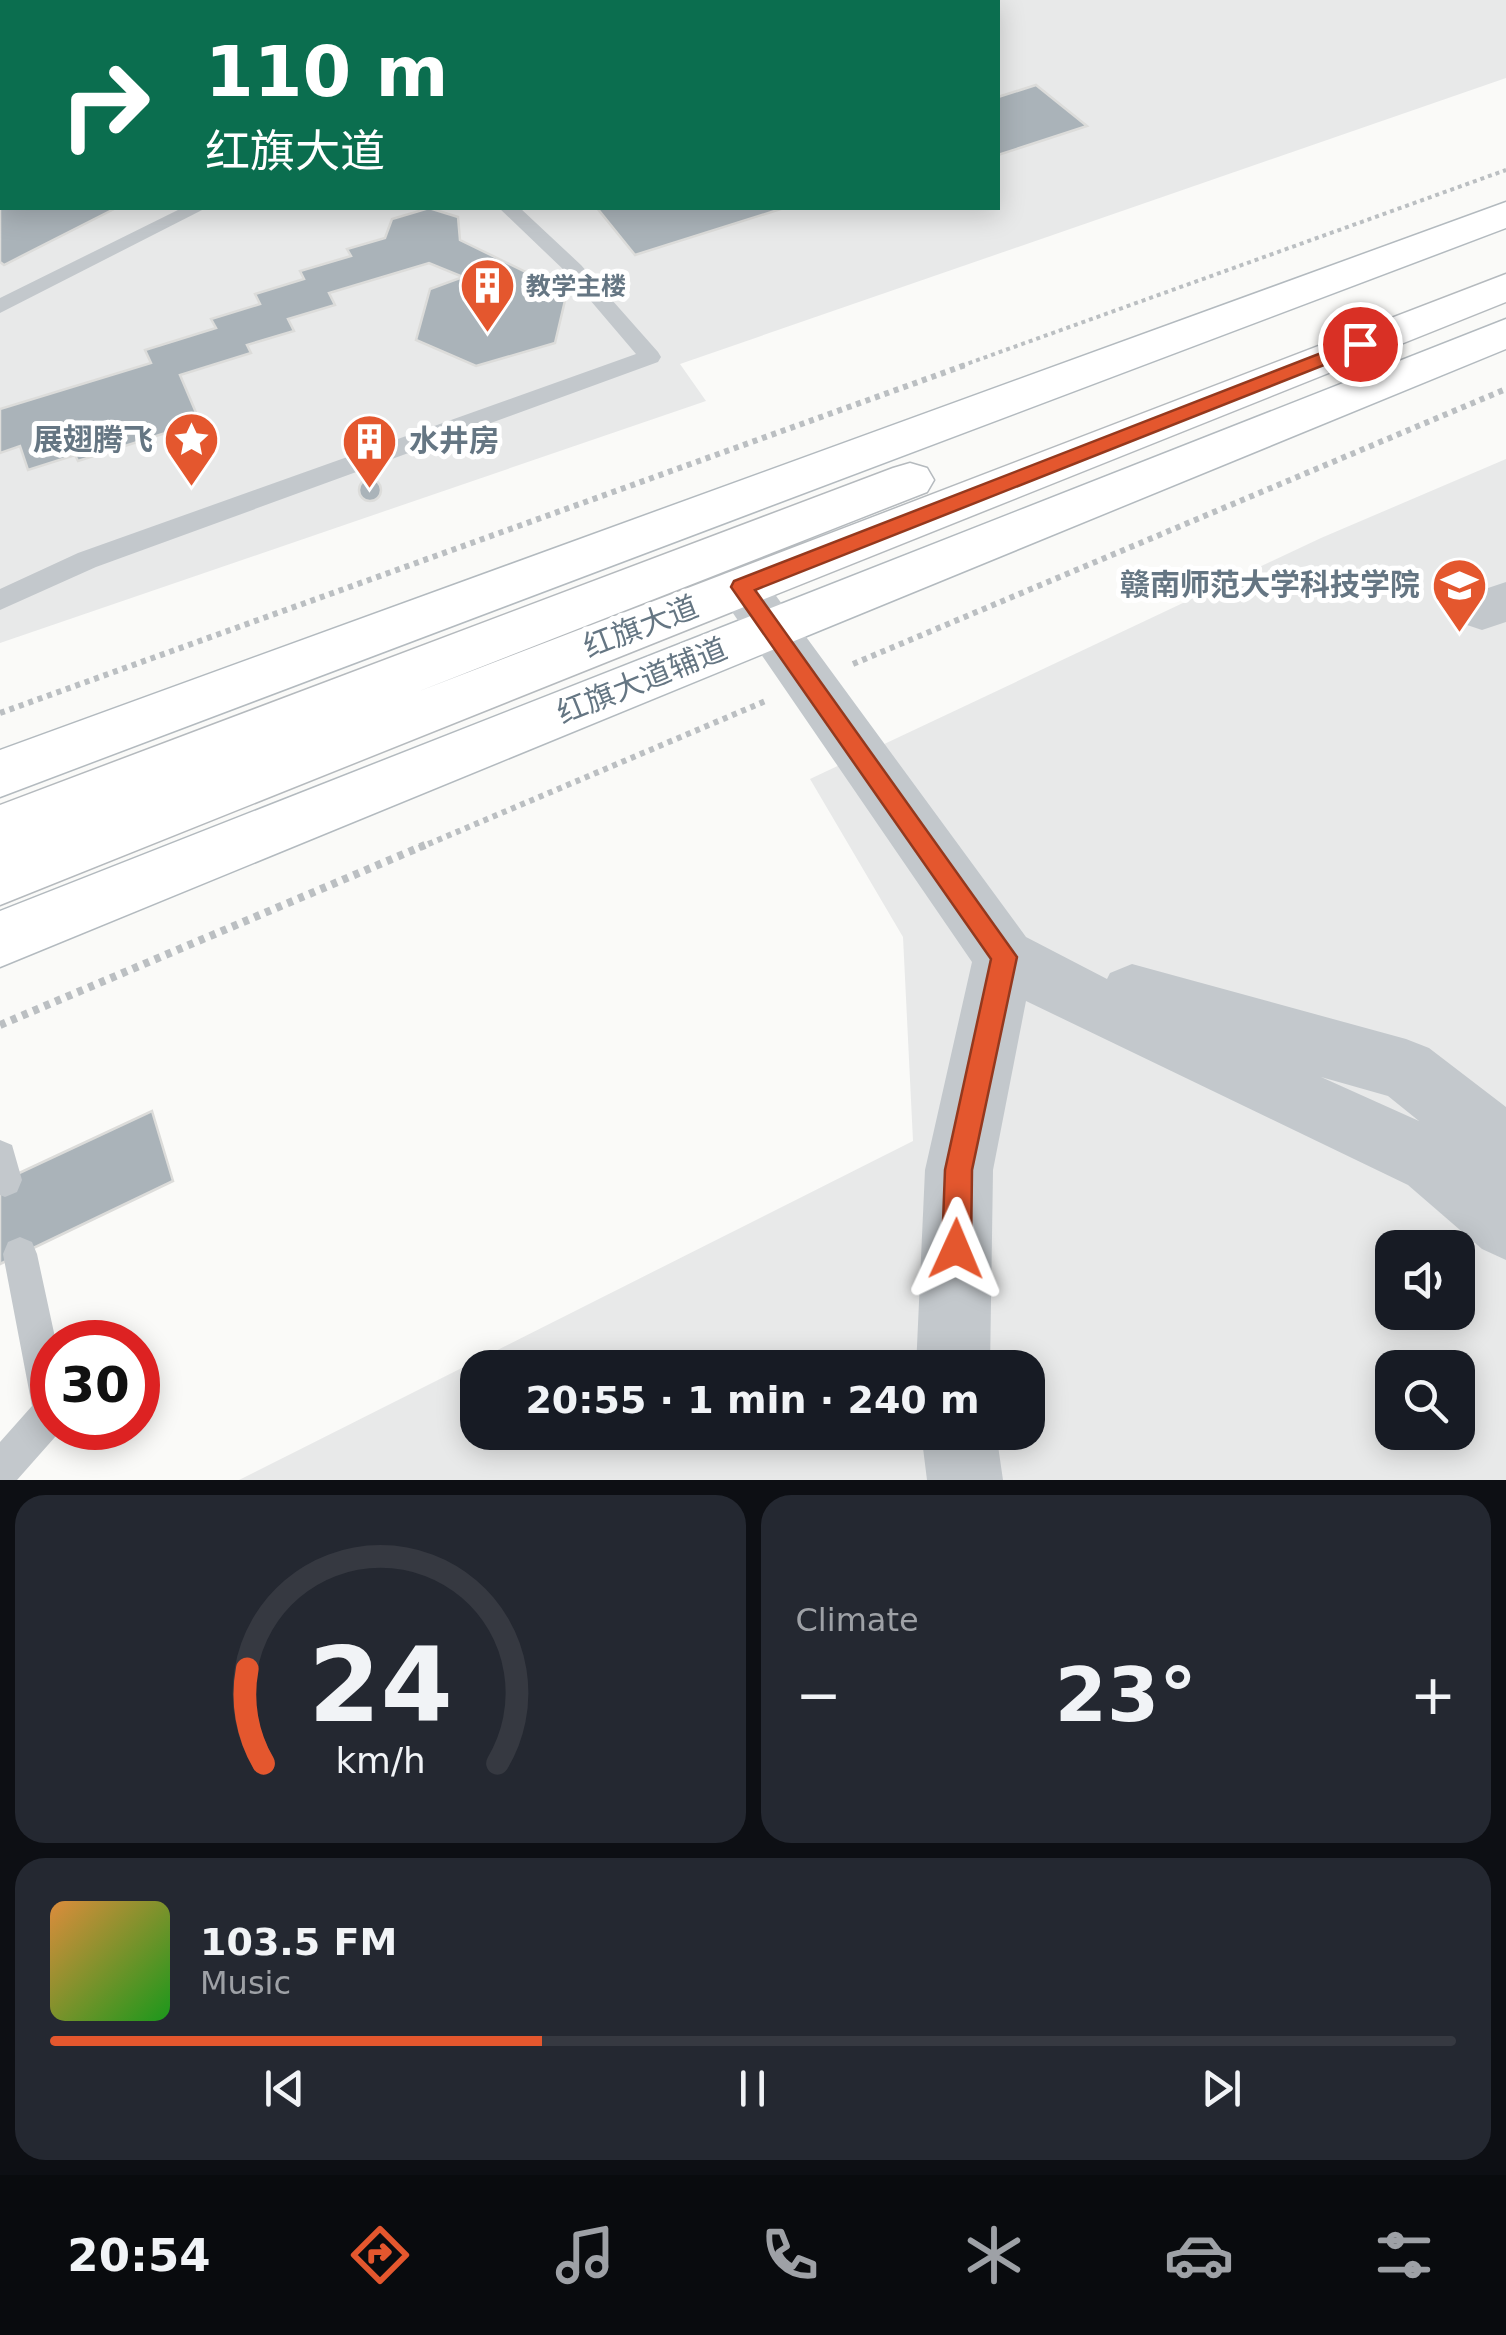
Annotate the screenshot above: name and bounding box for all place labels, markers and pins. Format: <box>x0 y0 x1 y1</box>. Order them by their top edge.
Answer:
building icon: 教学主楼 <box>457 256 517 335</box>
place label: 教学主楼 <box>526 272 626 301</box>
pin <box>1318 302 1403 387</box>
place icon: 展翅腾飞 <box>162 410 222 489</box>
building icon: 水井房 <box>340 411 400 490</box>
place label: 展翅腾飞 <box>33 422 153 457</box>
place label: 水井房 <box>409 423 499 458</box>
school or university icon: 赣南师范大学科技学院 <box>1429 555 1489 634</box>
place label: 赣南师范大学科技学院 <box>1120 567 1420 602</box>

